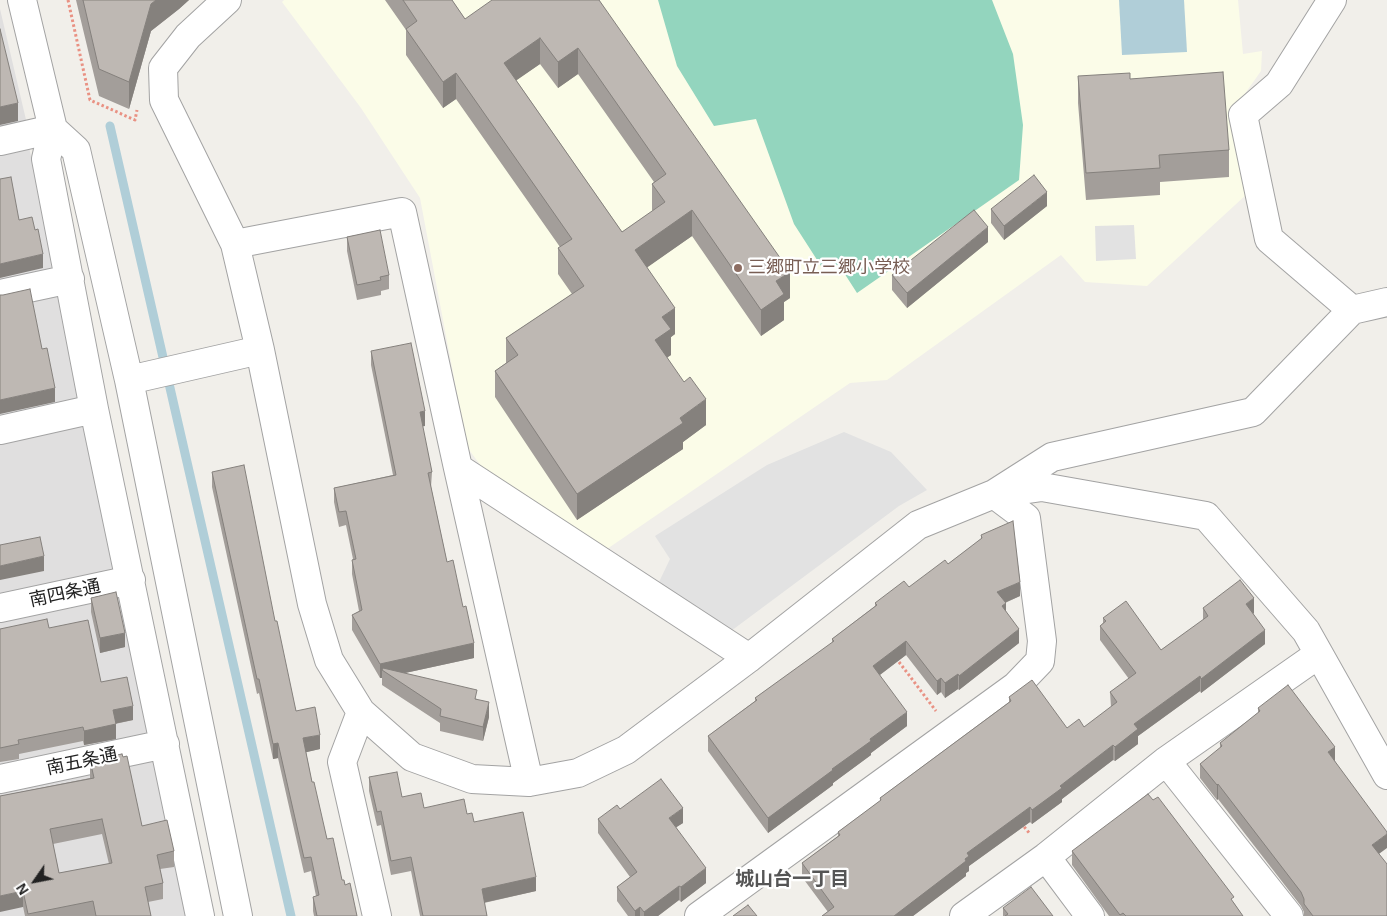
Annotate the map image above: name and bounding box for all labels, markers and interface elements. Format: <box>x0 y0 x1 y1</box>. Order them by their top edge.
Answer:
place label: 三郷町立三郷小学校 <box>748 257 910 279</box>
marker: 三郷町立三郷小学校 <box>732 262 744 274</box>
street label: 南四条通 <box>28 576 102 612</box>
street label: 南五条通 <box>45 744 119 780</box>
north arrow <box>10 856 60 906</box>
district label: 城山台一丁目 <box>735 869 849 891</box>
text: N <box>13 881 32 898</box>

